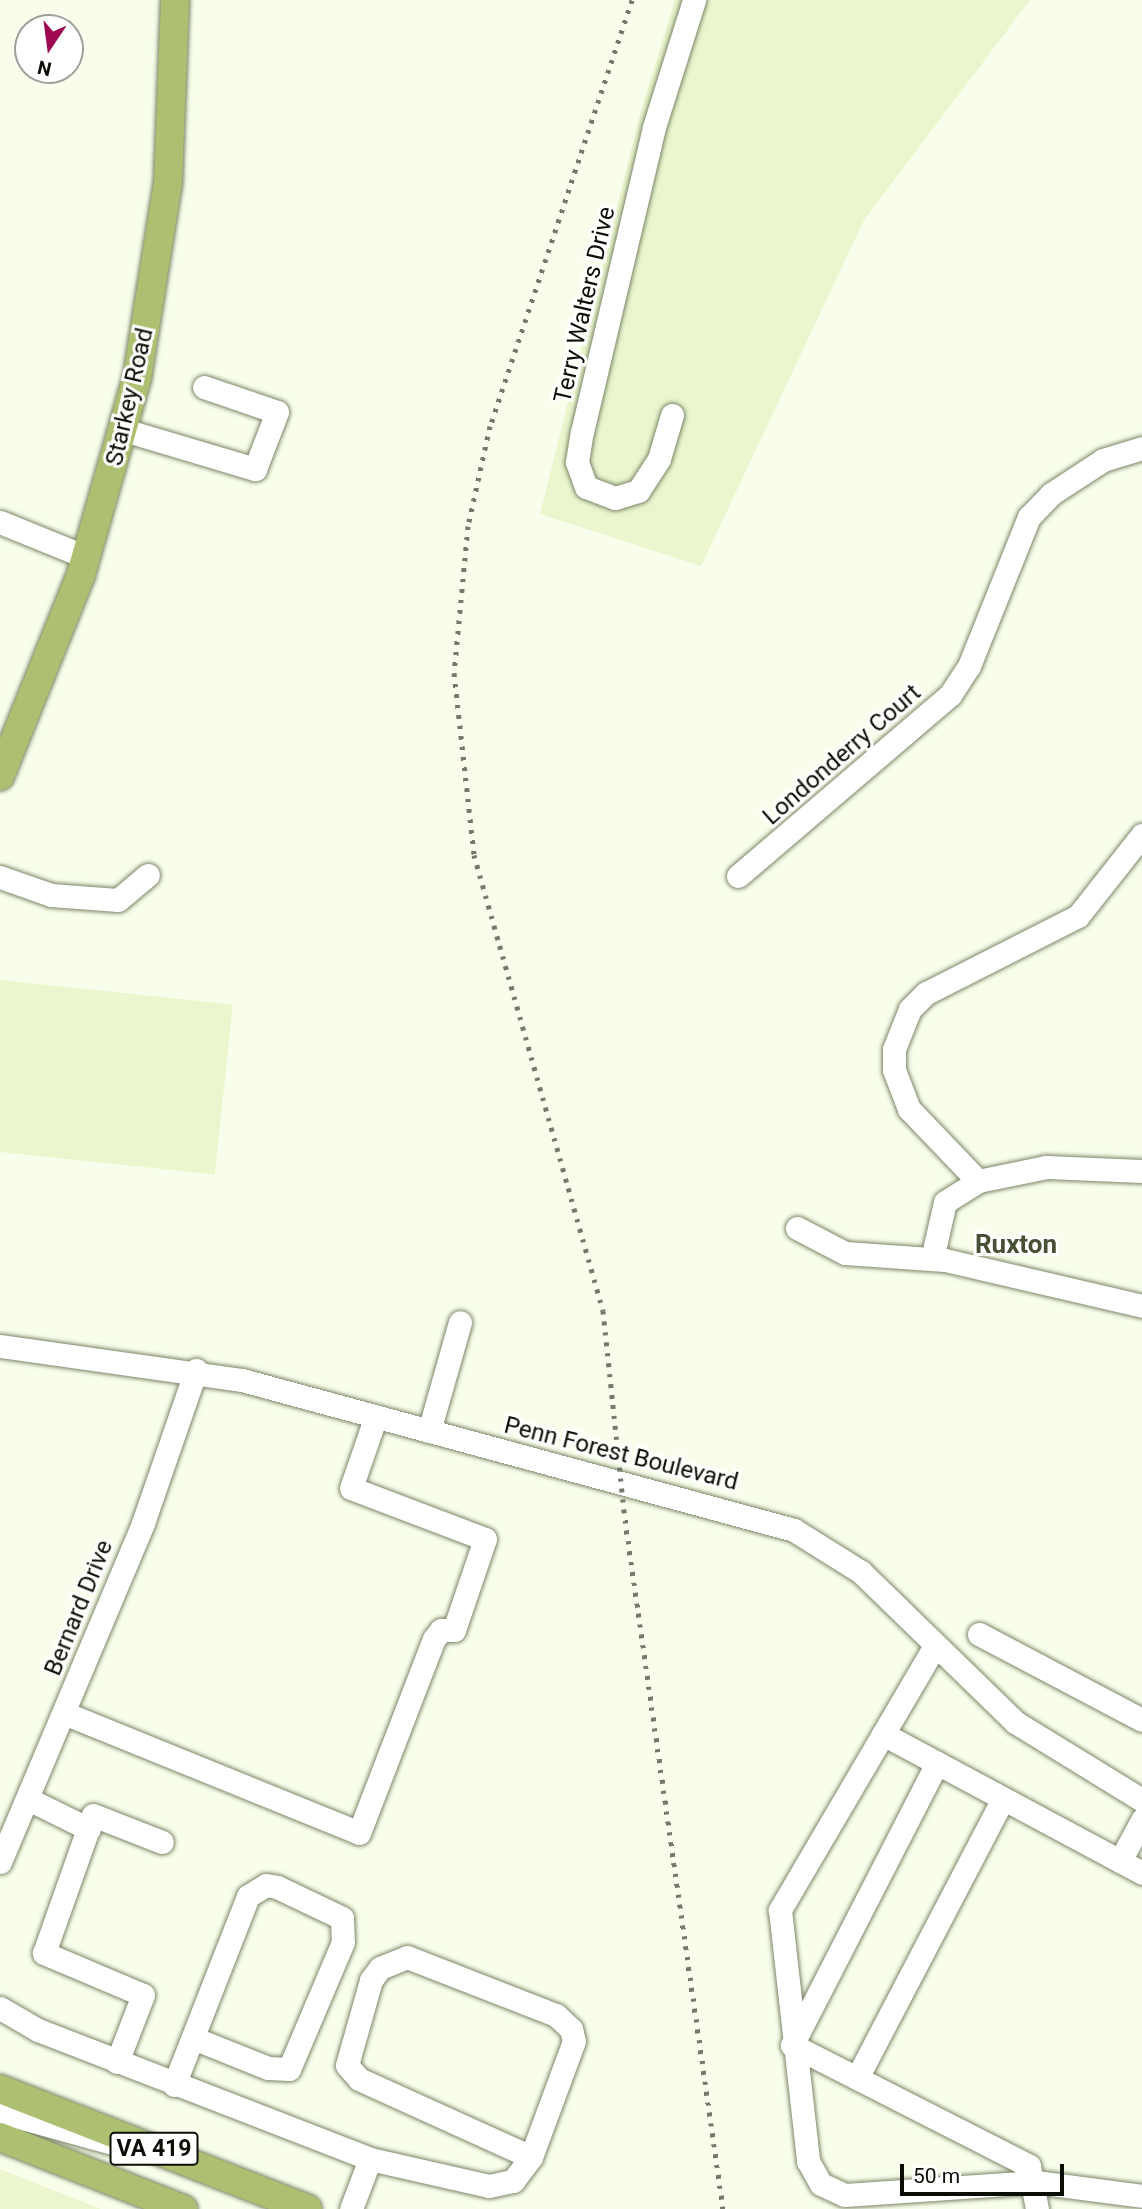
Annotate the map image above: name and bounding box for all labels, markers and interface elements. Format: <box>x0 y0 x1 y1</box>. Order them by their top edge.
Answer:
north arrow <box>14 14 84 84</box>
text: N <box>35 55 54 81</box>
street label: Terry Walters Drive <box>548 204 622 406</box>
street label: Starkey Road <box>100 325 160 469</box>
street label: Londonderry Court <box>757 679 927 831</box>
district label: Ruxton <box>975 1229 1057 1261</box>
street label: Penn Forest Boulevard <box>501 1411 741 1497</box>
street label: Bernard Drive <box>39 1536 119 1680</box>
road number: VA 419 <box>108 2130 200 2168</box>
scale bar <box>904 2150 1068 2194</box>
text: 50 m <box>913 2164 960 2188</box>

